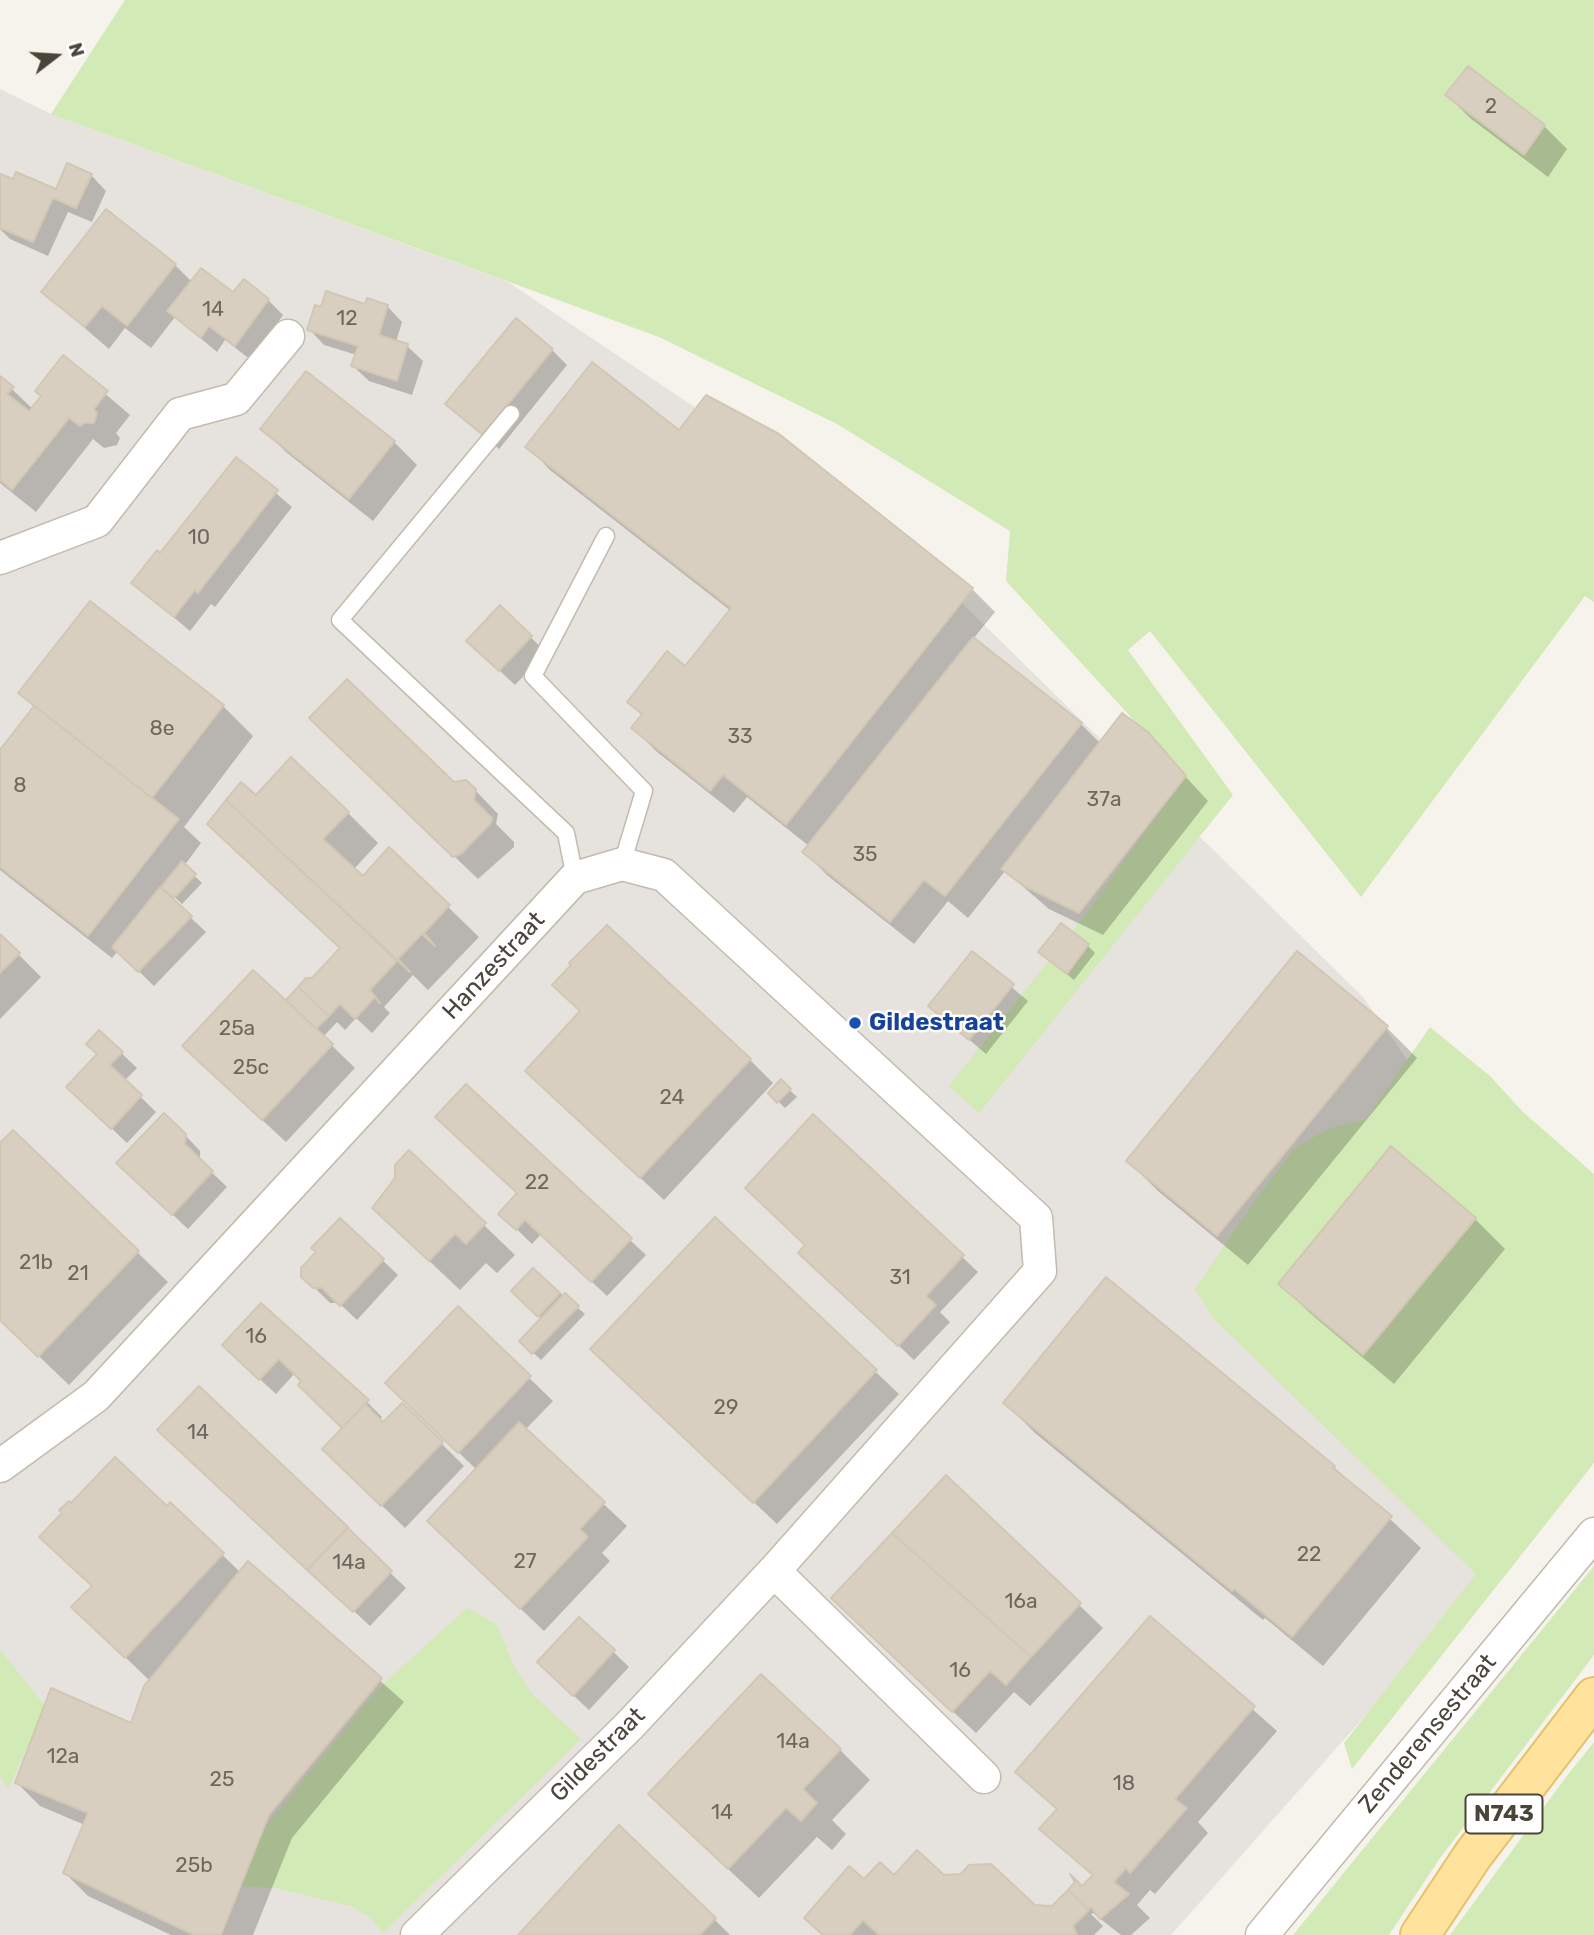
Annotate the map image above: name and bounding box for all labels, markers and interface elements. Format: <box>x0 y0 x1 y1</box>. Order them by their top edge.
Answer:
north arrow <box>21 21 91 91</box>
text: N <box>64 40 90 60</box>
house number: 2 <box>1485 94 1497 120</box>
house number: 14 <box>202 297 224 323</box>
house number: 12 <box>336 306 358 332</box>
house number: 10 <box>188 525 210 551</box>
house number: 8e <box>149 716 175 742</box>
house number: 33 <box>727 724 753 750</box>
house number: 8 <box>13 773 27 799</box>
house number: 37a <box>1087 787 1121 813</box>
house number: 35 <box>852 842 878 868</box>
street label: Hanzestraat <box>437 906 551 1026</box>
place label: Gildestraat <box>869 1009 1004 1037</box>
marker: Gildestraat <box>847 1015 863 1031</box>
house number: 25a <box>219 1016 255 1042</box>
house number: 25c <box>233 1055 269 1081</box>
house number: 24 <box>659 1085 685 1111</box>
house number: 22 <box>525 1170 549 1196</box>
house number: 21b <box>19 1250 53 1276</box>
house number: 21 <box>67 1261 89 1287</box>
house number: 31 <box>889 1265 911 1291</box>
house number: 16 <box>245 1324 267 1350</box>
house number: 29 <box>714 1395 738 1421</box>
house number: 14 <box>187 1420 209 1446</box>
house number: 22 <box>1297 1542 1321 1568</box>
house number: 27 <box>513 1549 537 1575</box>
house number: 14a <box>332 1550 366 1576</box>
house number: 16a <box>1004 1589 1038 1615</box>
street label: Zenderensestraat <box>1353 1649 1503 1819</box>
house number: 16 <box>949 1658 971 1684</box>
street label: Gildestraat <box>545 1702 651 1808</box>
house number: 14a <box>776 1729 810 1755</box>
house number: 12a <box>47 1744 79 1770</box>
house number: 25 <box>210 1767 234 1793</box>
house number: 18 <box>1113 1771 1135 1797</box>
road number: N743 <box>1466 1795 1542 1834</box>
house number: 14 <box>711 1800 733 1826</box>
house number: 25b <box>175 1853 213 1879</box>

